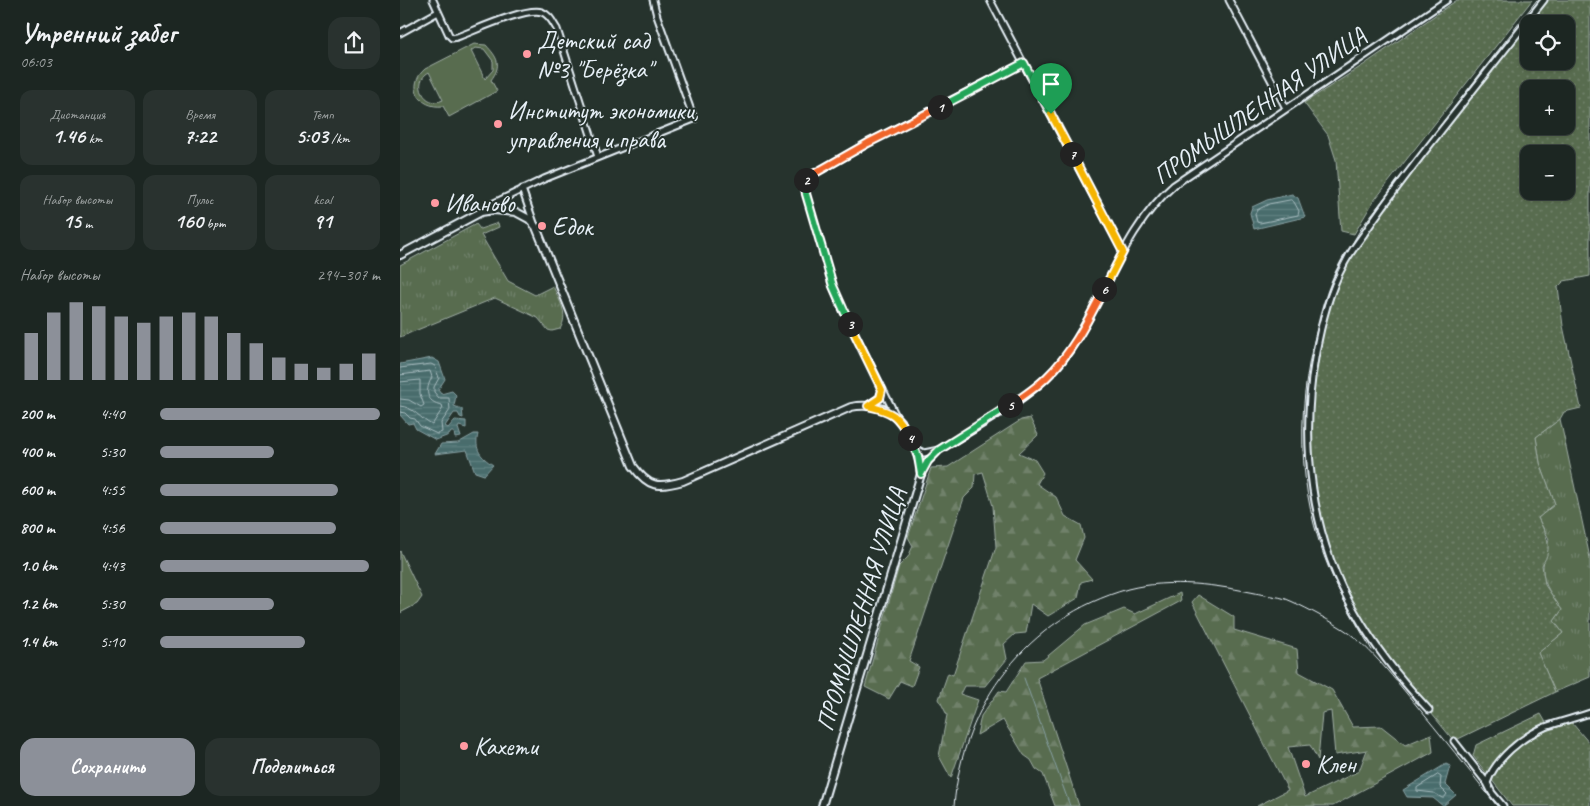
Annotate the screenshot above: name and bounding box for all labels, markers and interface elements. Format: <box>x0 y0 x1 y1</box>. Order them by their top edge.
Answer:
text: Утренний забег <box>20 15 176 50</box>
map controls <box>1520 15 1575 200</box>
button: locate <box>1520 15 1575 70</box>
button: share <box>328 17 380 69</box>
street label: ПРОМЫШЛЕННАЯ УЛИЦА <box>1147 20 1373 191</box>
place label: Детский сад №3 "Берёзка" <box>537 25 657 87</box>
marker: Детский сад №3 "Берёзка" <box>521 48 533 60</box>
text: 06:03 <box>20 52 52 72</box>
pin <box>1030 63 1072 114</box>
icon: arrive <box>1037 70 1065 98</box>
button: + <box>1520 80 1575 135</box>
pin: 1 <box>928 94 952 120</box>
place label: Институт экономики, управления и права <box>506 95 699 156</box>
text: 1 <box>937 99 944 116</box>
text: Дистанция <box>49 106 105 123</box>
text: Время <box>185 106 215 123</box>
text: Темп <box>311 106 334 123</box>
marker: Институт экономики, управления и права <box>492 118 504 130</box>
text: 1.46 <box>52 123 85 149</box>
text: 7:22 <box>184 123 216 149</box>
text: 5:03 <box>296 123 328 149</box>
text: km <box>85 130 102 147</box>
text: /km <box>328 130 350 147</box>
pin: 7 <box>1060 142 1084 166</box>
button: − <box>1520 145 1575 200</box>
text: 7 <box>1069 146 1076 163</box>
pin: 2 <box>794 168 818 192</box>
text: 2 <box>803 172 810 189</box>
place label: Иваново <box>445 188 516 220</box>
text: Набор высоты <box>43 191 112 208</box>
text: Пульс <box>186 191 214 208</box>
text: kcal <box>313 191 332 208</box>
marker: Иваново <box>429 197 441 209</box>
text: 15 <box>62 208 81 234</box>
text: 160 <box>174 208 203 234</box>
text: 91 <box>313 208 332 234</box>
place label: Едок <box>552 211 594 243</box>
text: m <box>81 215 92 232</box>
text: bpm <box>203 215 226 232</box>
marker: Едок <box>536 220 548 232</box>
text: Набор высоты <box>20 265 99 285</box>
text: 294–307 m <box>317 265 380 285</box>
pin: 6 <box>1092 276 1116 302</box>
text: 6 <box>1101 281 1108 298</box>
pin: 3 <box>838 312 862 336</box>
text: 3 <box>847 316 854 333</box>
pin: 5 <box>998 392 1022 418</box>
text: 5 <box>1007 397 1014 414</box>
text: 200 m <box>20 404 55 424</box>
text: 4:40 <box>100 404 125 424</box>
pin: 4 <box>898 426 922 450</box>
text: 4 <box>907 430 914 447</box>
text: 400 m <box>20 442 55 462</box>
text: 5:30 <box>100 442 125 462</box>
text: 600 m <box>20 480 55 500</box>
text: 4:55 <box>100 480 125 500</box>
street label: ПРОМЫШЛЕННАЯ УЛИЦА <box>809 483 913 735</box>
text: 800 m <box>20 518 55 538</box>
text: 4:56 <box>100 518 125 538</box>
text: 1.0 km <box>20 556 57 576</box>
text: 4:43 <box>100 556 125 576</box>
text: 1.2 km <box>20 594 57 614</box>
text: 5:30 <box>100 594 125 614</box>
text: 1.4 km <box>20 632 57 652</box>
text: 5:10 <box>100 632 125 652</box>
place label: Кахети <box>474 731 539 763</box>
button: Сохранить <box>20 738 195 796</box>
button: Поделиться <box>205 738 380 796</box>
marker: Кахети <box>458 740 470 752</box>
place label: Клен <box>1316 749 1357 781</box>
marker: Клен <box>1300 758 1312 770</box>

